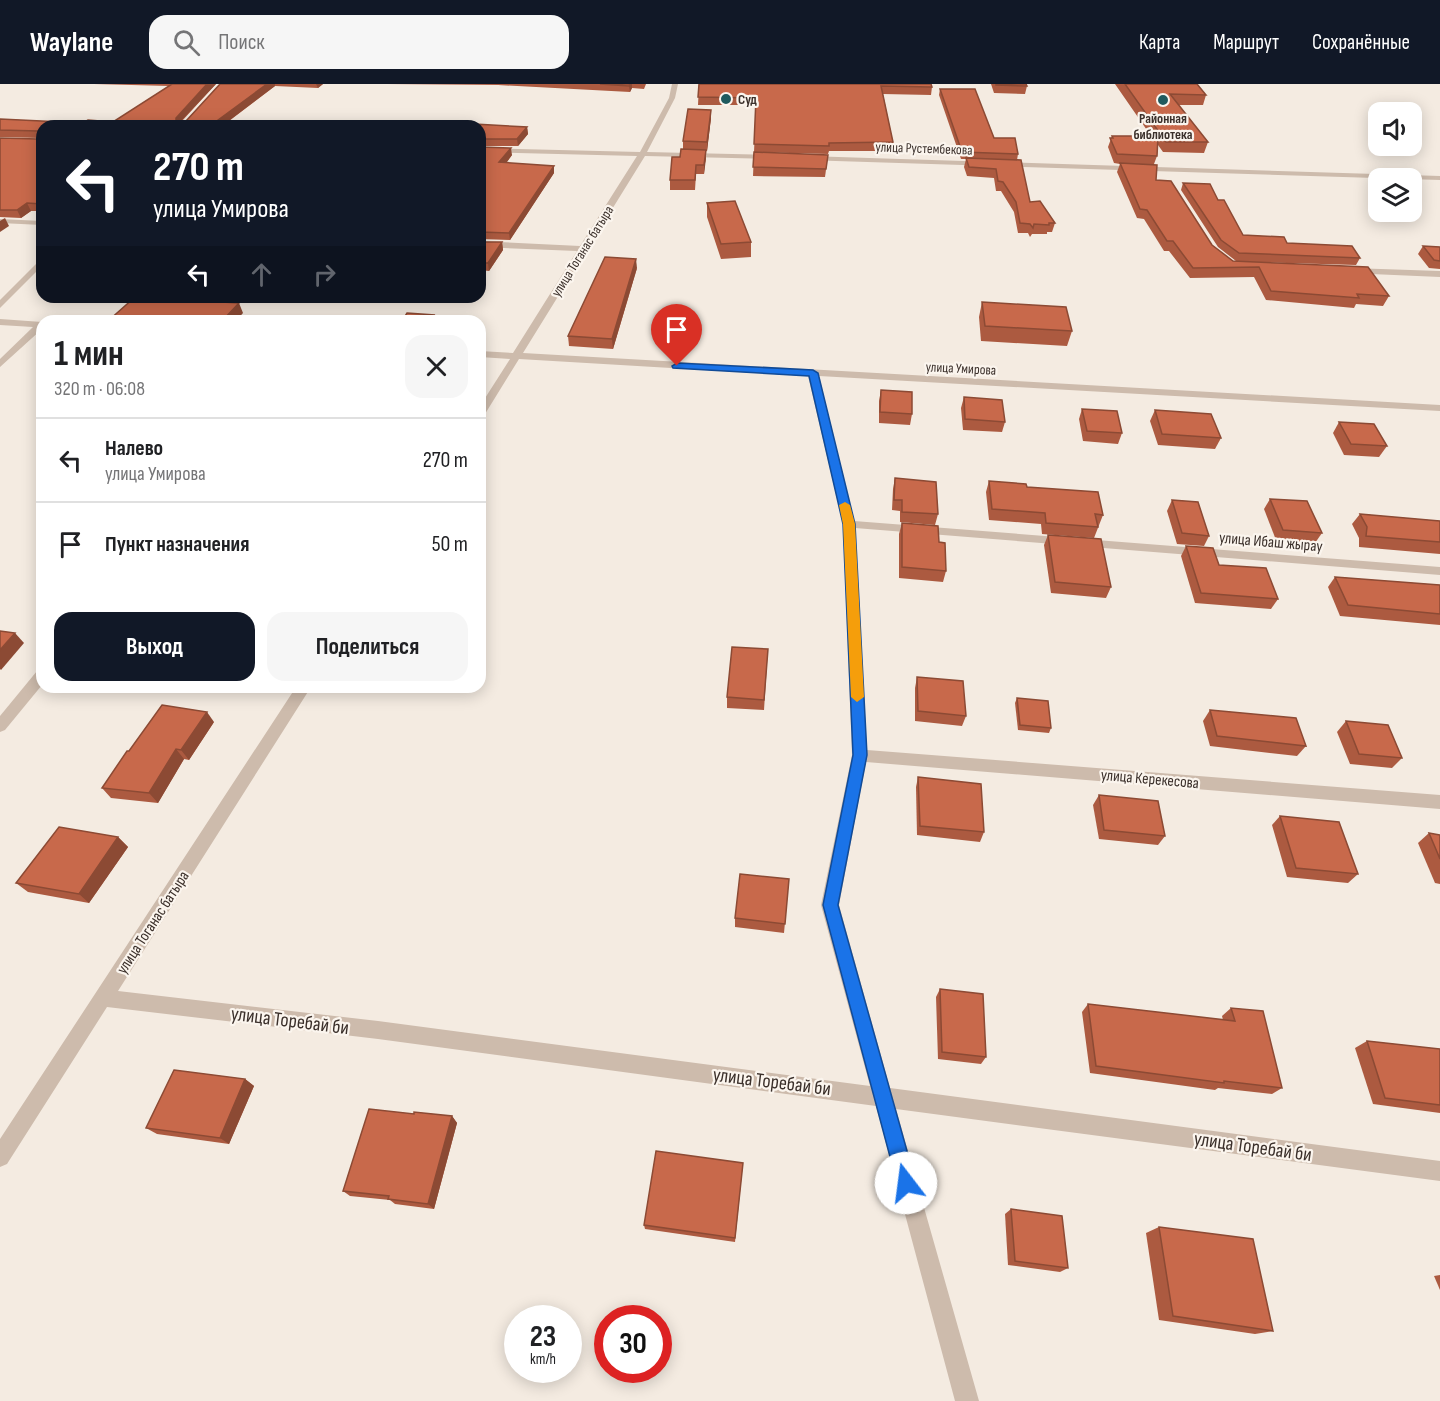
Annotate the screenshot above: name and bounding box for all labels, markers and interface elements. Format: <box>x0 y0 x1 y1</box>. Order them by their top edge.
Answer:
search box <box>149 15 569 69</box>
text: Waylane <box>30 26 113 59</box>
icon: search <box>170 26 203 59</box>
text: Поиск <box>218 29 265 56</box>
text: Карта <box>1139 30 1180 55</box>
text: Маршрут <box>1213 30 1279 55</box>
text: Сохранённые <box>1312 30 1410 55</box>
place label: Суд <box>738 91 757 108</box>
marker: Суд <box>719 92 733 106</box>
marker: Районная библиотека <box>1156 93 1170 107</box>
map controls <box>1368 102 1422 222</box>
button: sound <box>1368 102 1422 156</box>
place label: Районная библиотека <box>1133 110 1193 143</box>
street label: улица Рустембекова <box>875 138 973 159</box>
text: 270 m <box>153 142 244 193</box>
icon: left <box>54 144 132 222</box>
button: layers <box>1368 168 1422 222</box>
text: улица Умирова <box>153 193 289 225</box>
street label: улица Тоганас батыра <box>548 203 617 300</box>
icon: left <box>182 258 215 291</box>
icon: ahead <box>245 258 278 291</box>
icon: right <box>308 258 341 291</box>
pin <box>651 304 702 366</box>
icon: arrive <box>660 313 693 346</box>
text: 1 мин <box>54 333 124 376</box>
button: close <box>405 335 468 398</box>
street label: улица Умирова <box>925 358 997 379</box>
text: 320 m · 06:08 <box>54 377 145 401</box>
text: Налево <box>105 435 163 462</box>
icon: left <box>54 444 87 477</box>
text: 270 m <box>423 447 468 474</box>
text: улица Умирова <box>105 462 206 486</box>
icon: arrive <box>54 528 87 561</box>
street label: улица Ибаш жырау <box>1218 529 1323 556</box>
text: Пункт назначения <box>105 531 249 558</box>
text: 50 m <box>432 531 468 558</box>
button: Выход <box>54 612 255 681</box>
button: Поделиться <box>267 612 468 681</box>
street label: улица Керекесова <box>1100 766 1200 793</box>
street label: улица Тоганас батыра <box>113 868 194 978</box>
street label: улица Торебай би <box>230 1002 350 1040</box>
street label: улица Торебай би <box>712 1063 832 1101</box>
street label: улица Торебай би <box>1193 1127 1313 1167</box>
position arrow <box>874 1151 938 1215</box>
speed limit sign: 30 <box>594 1305 672 1383</box>
text: 23 <box>530 1319 556 1355</box>
text: km/h <box>530 1350 556 1369</box>

